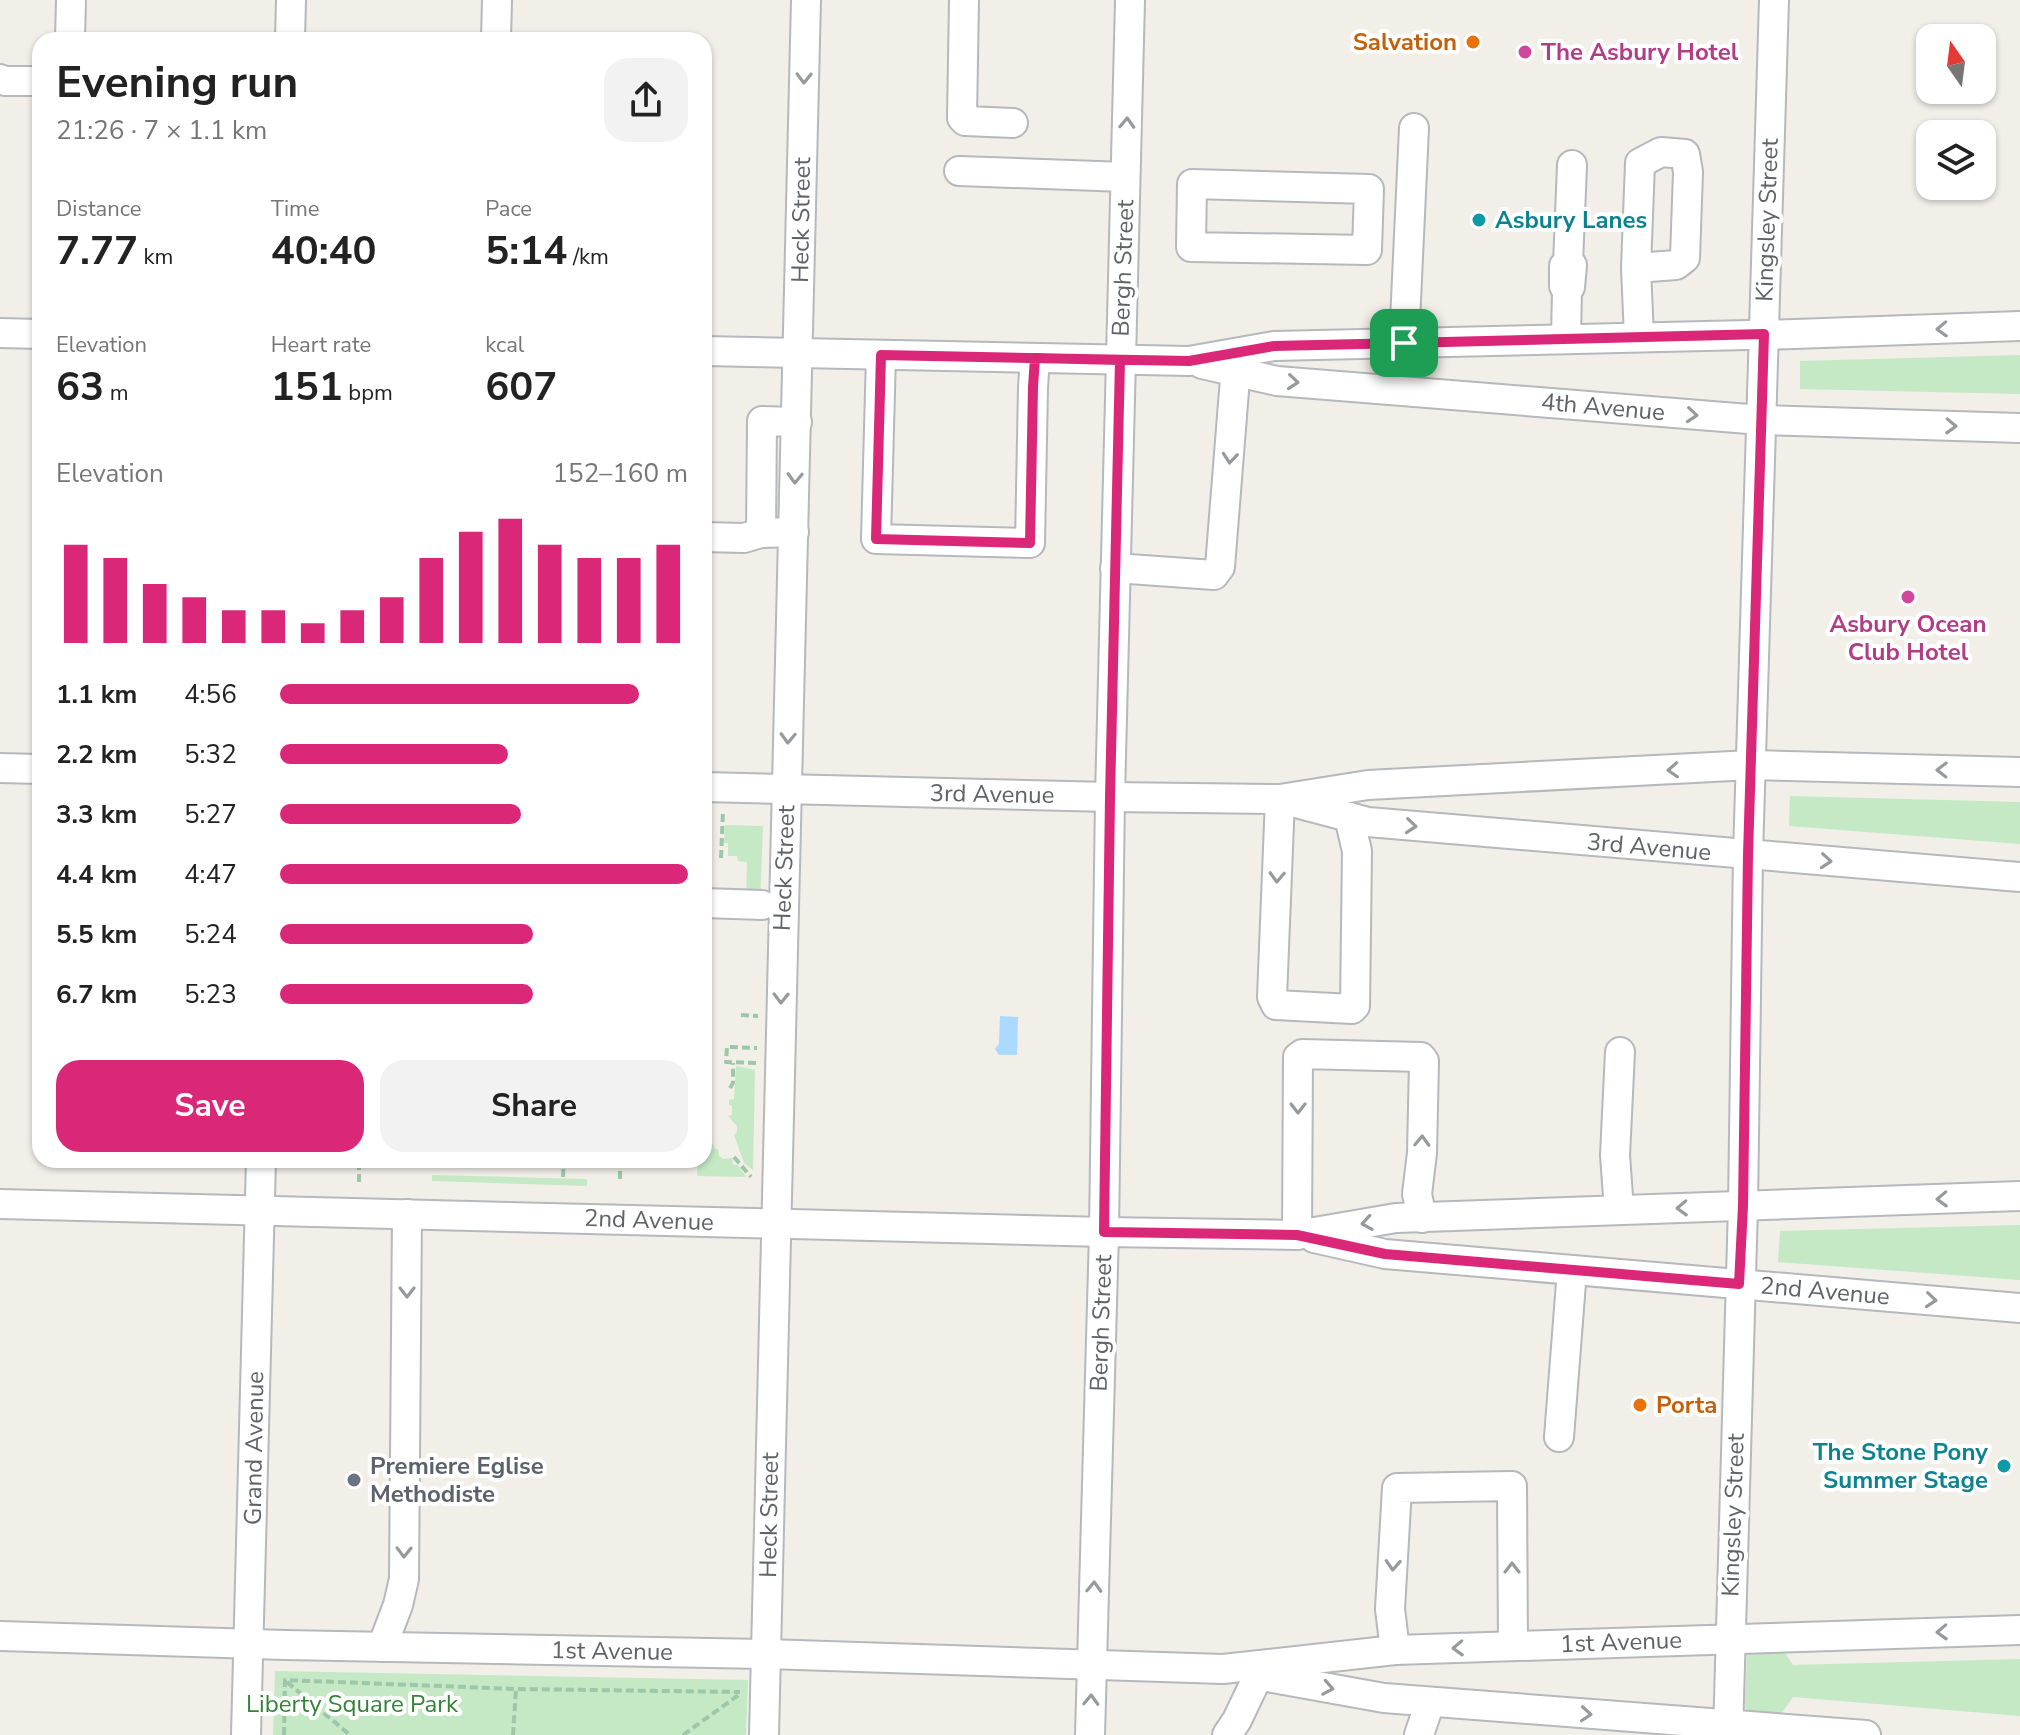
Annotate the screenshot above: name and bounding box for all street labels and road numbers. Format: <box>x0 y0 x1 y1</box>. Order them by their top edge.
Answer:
street label: Kingsley Street <box>1748 137 1786 302</box>
street label: Heck Street <box>784 156 818 283</box>
street label: Bergh Street <box>1105 198 1141 337</box>
street label: 4th Avenue <box>1540 386 1666 428</box>
street label: 3rd Avenue <box>929 777 1055 811</box>
street label: Heck Street <box>766 804 802 931</box>
street label: 3rd Avenue <box>1585 826 1713 868</box>
street label: 2nd Avenue <box>584 1202 714 1238</box>
street label: Bergh Street <box>1083 1253 1119 1392</box>
street label: 2nd Avenue <box>1759 1269 1891 1313</box>
street label: Grand Avenue <box>237 1371 271 1525</box>
street label: Kingsley Street <box>1714 1432 1752 1597</box>
street label: Heck Street <box>752 1451 786 1578</box>
street label: 1st Avenue <box>1559 1624 1683 1660</box>
street label: 1st Avenue <box>551 1634 673 1668</box>

